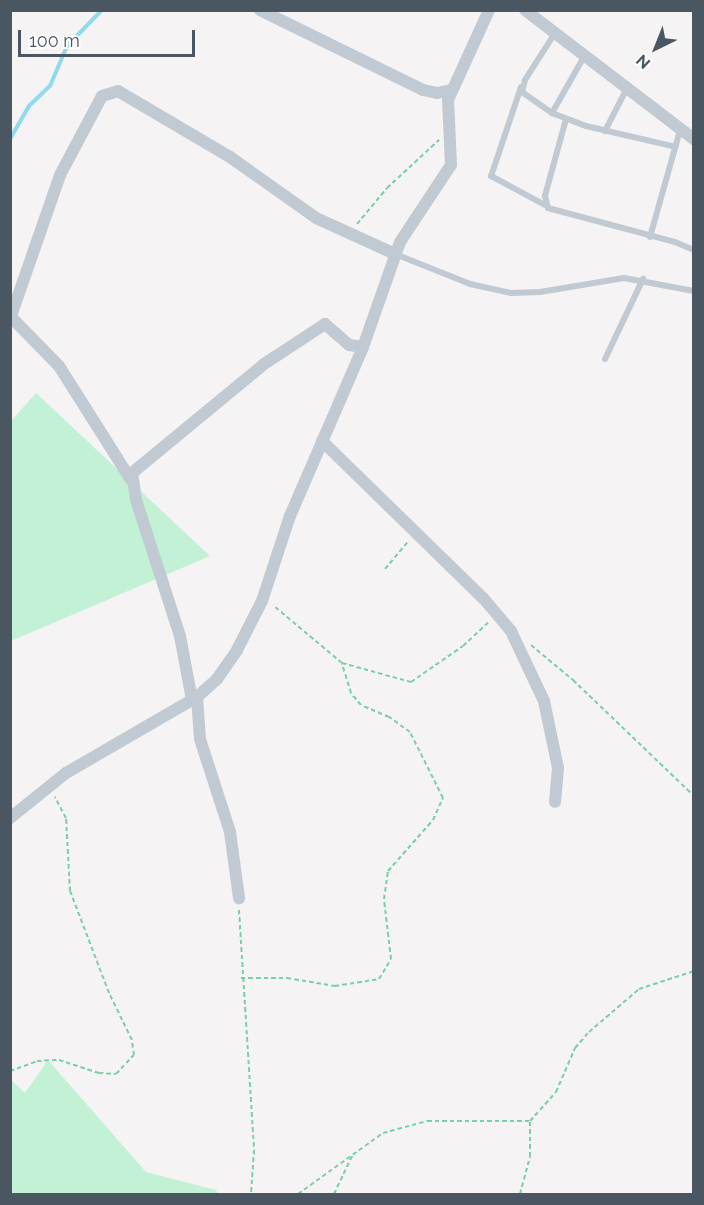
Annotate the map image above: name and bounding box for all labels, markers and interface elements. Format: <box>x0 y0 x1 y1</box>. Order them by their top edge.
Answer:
scale bar <box>21 18 198 56</box>
north arrow <box>626 18 686 78</box>
text: 100 m <box>29 30 80 51</box>
text: N <box>632 50 654 73</box>

